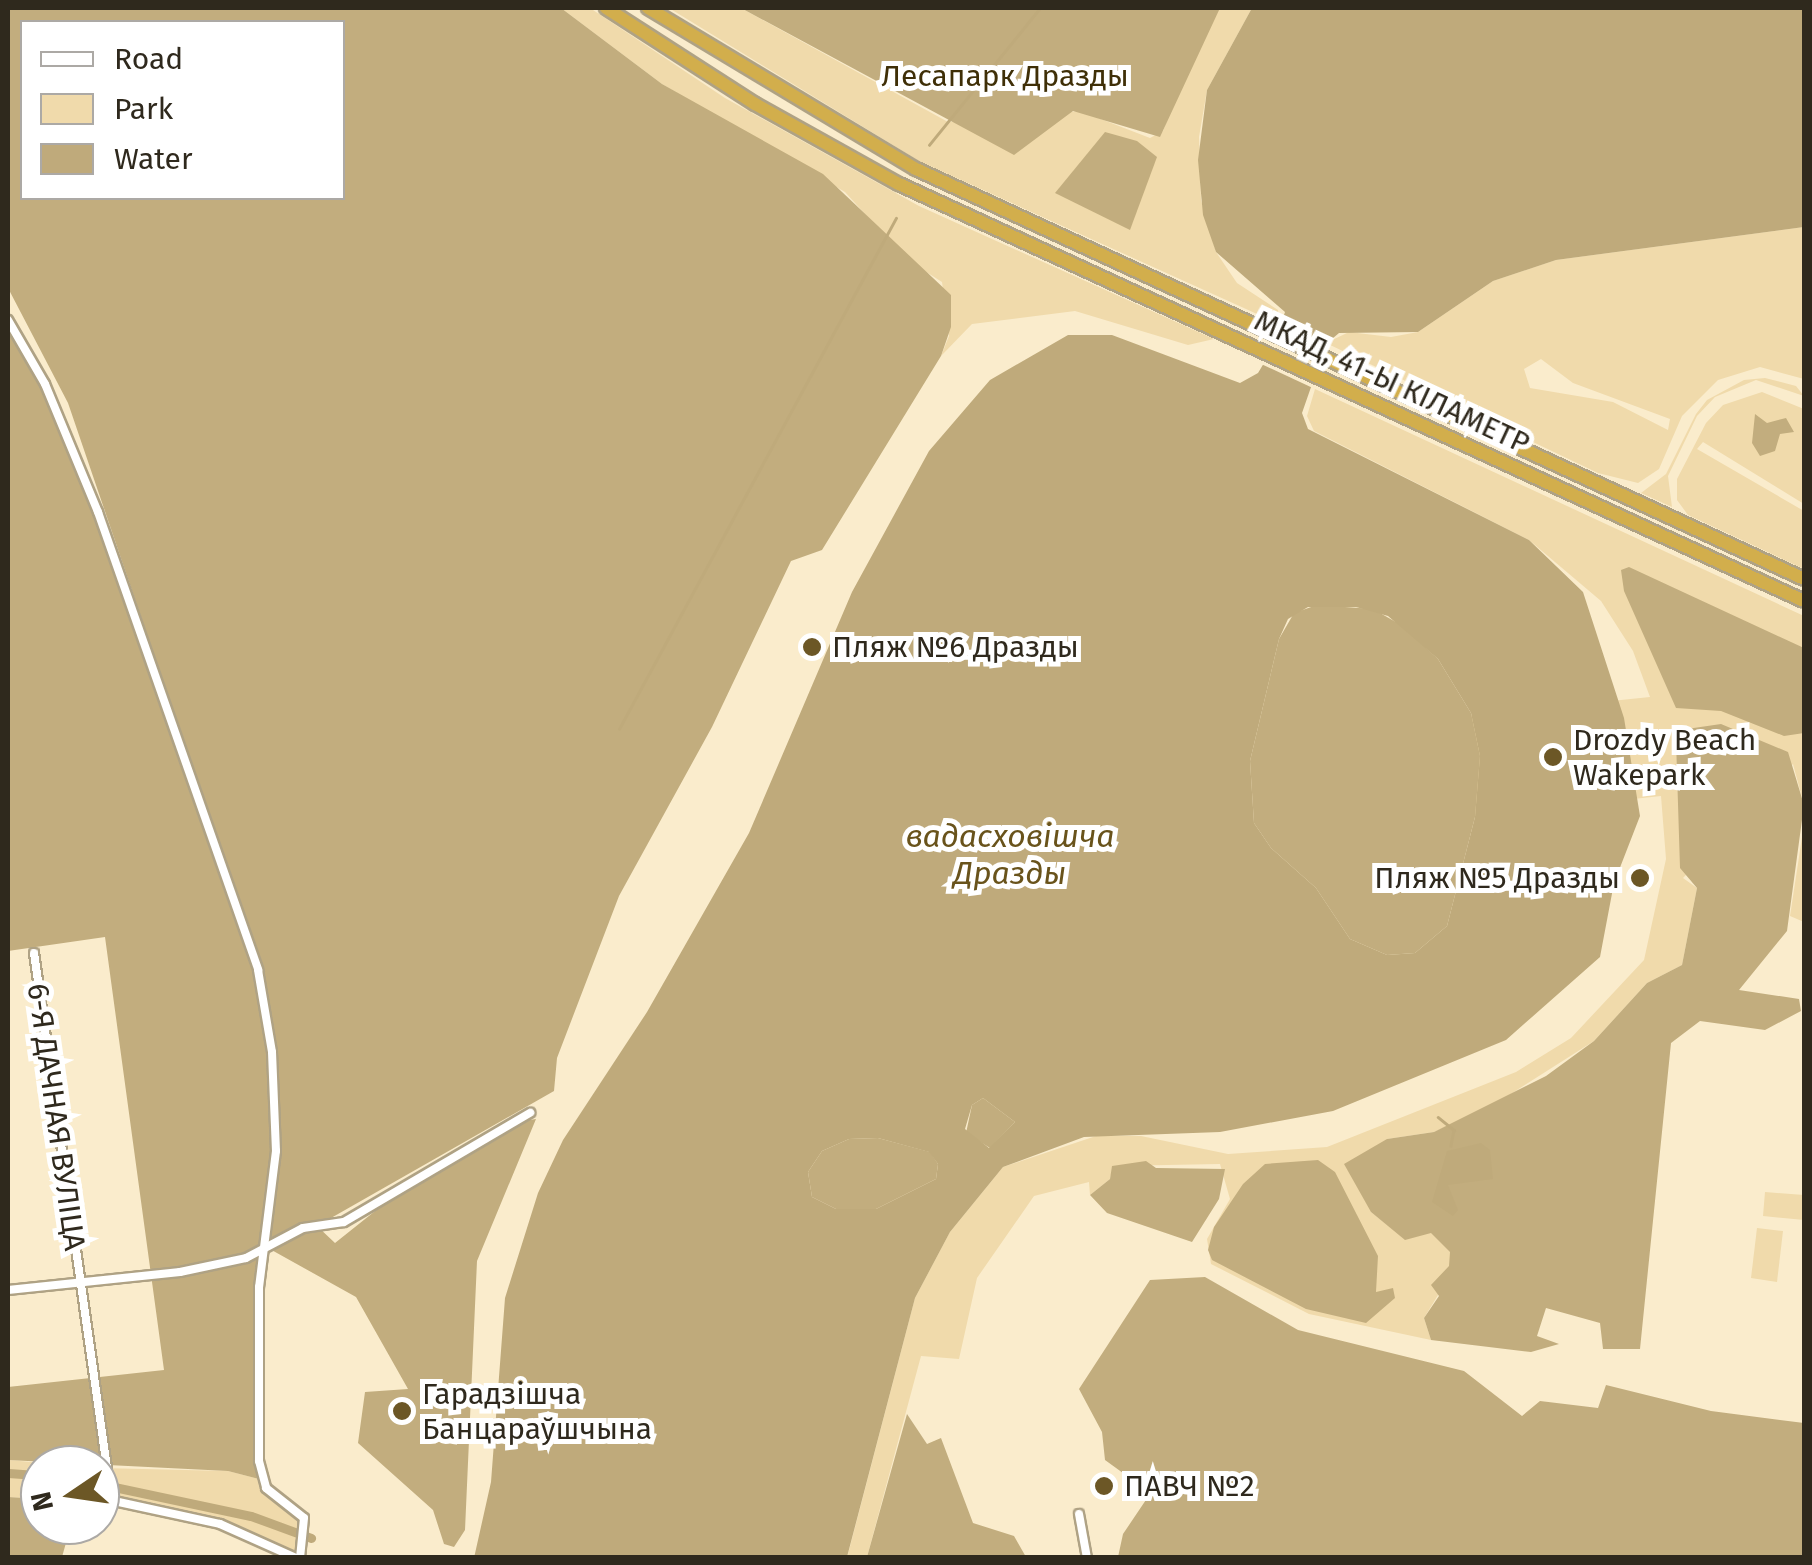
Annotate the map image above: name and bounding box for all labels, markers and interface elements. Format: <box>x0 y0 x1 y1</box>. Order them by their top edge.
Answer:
legend <box>20 20 345 200</box>
text: Road <box>114 41 183 77</box>
park label: Лесапарк Дразды <box>881 58 1129 94</box>
text: Park <box>114 91 173 127</box>
text: Water <box>114 141 193 177</box>
street label: МКАД, 41-Ы КІЛАМЕТР <box>1249 302 1535 462</box>
place label: Пляж №6 Дразды <box>832 629 1079 665</box>
marker: Пляж №6 Дразды <box>801 636 823 658</box>
place label: Drozdy Beach Wakepark <box>1573 722 1756 792</box>
marker: Drozdy Beach Wakepark <box>1542 746 1564 768</box>
water label: вадасховішча Дразды <box>905 818 1115 893</box>
place label: Пляж №5 Дразды <box>1374 860 1620 896</box>
marker: Пляж №5 Дразды <box>1629 867 1651 889</box>
street label: 6-Я ДАЧНАЯ ВУЛІЦА <box>19 981 93 1253</box>
place label: Гарадзішча Банцараўшчына <box>422 1376 652 1446</box>
marker: Гарадзішча Банцараўшчына <box>391 1400 413 1422</box>
north arrow <box>20 1445 120 1545</box>
place label: ПАВЧ №2 <box>1124 1468 1254 1504</box>
marker: ПАВЧ №2 <box>1093 1475 1115 1497</box>
text: N <box>24 1489 60 1514</box>

